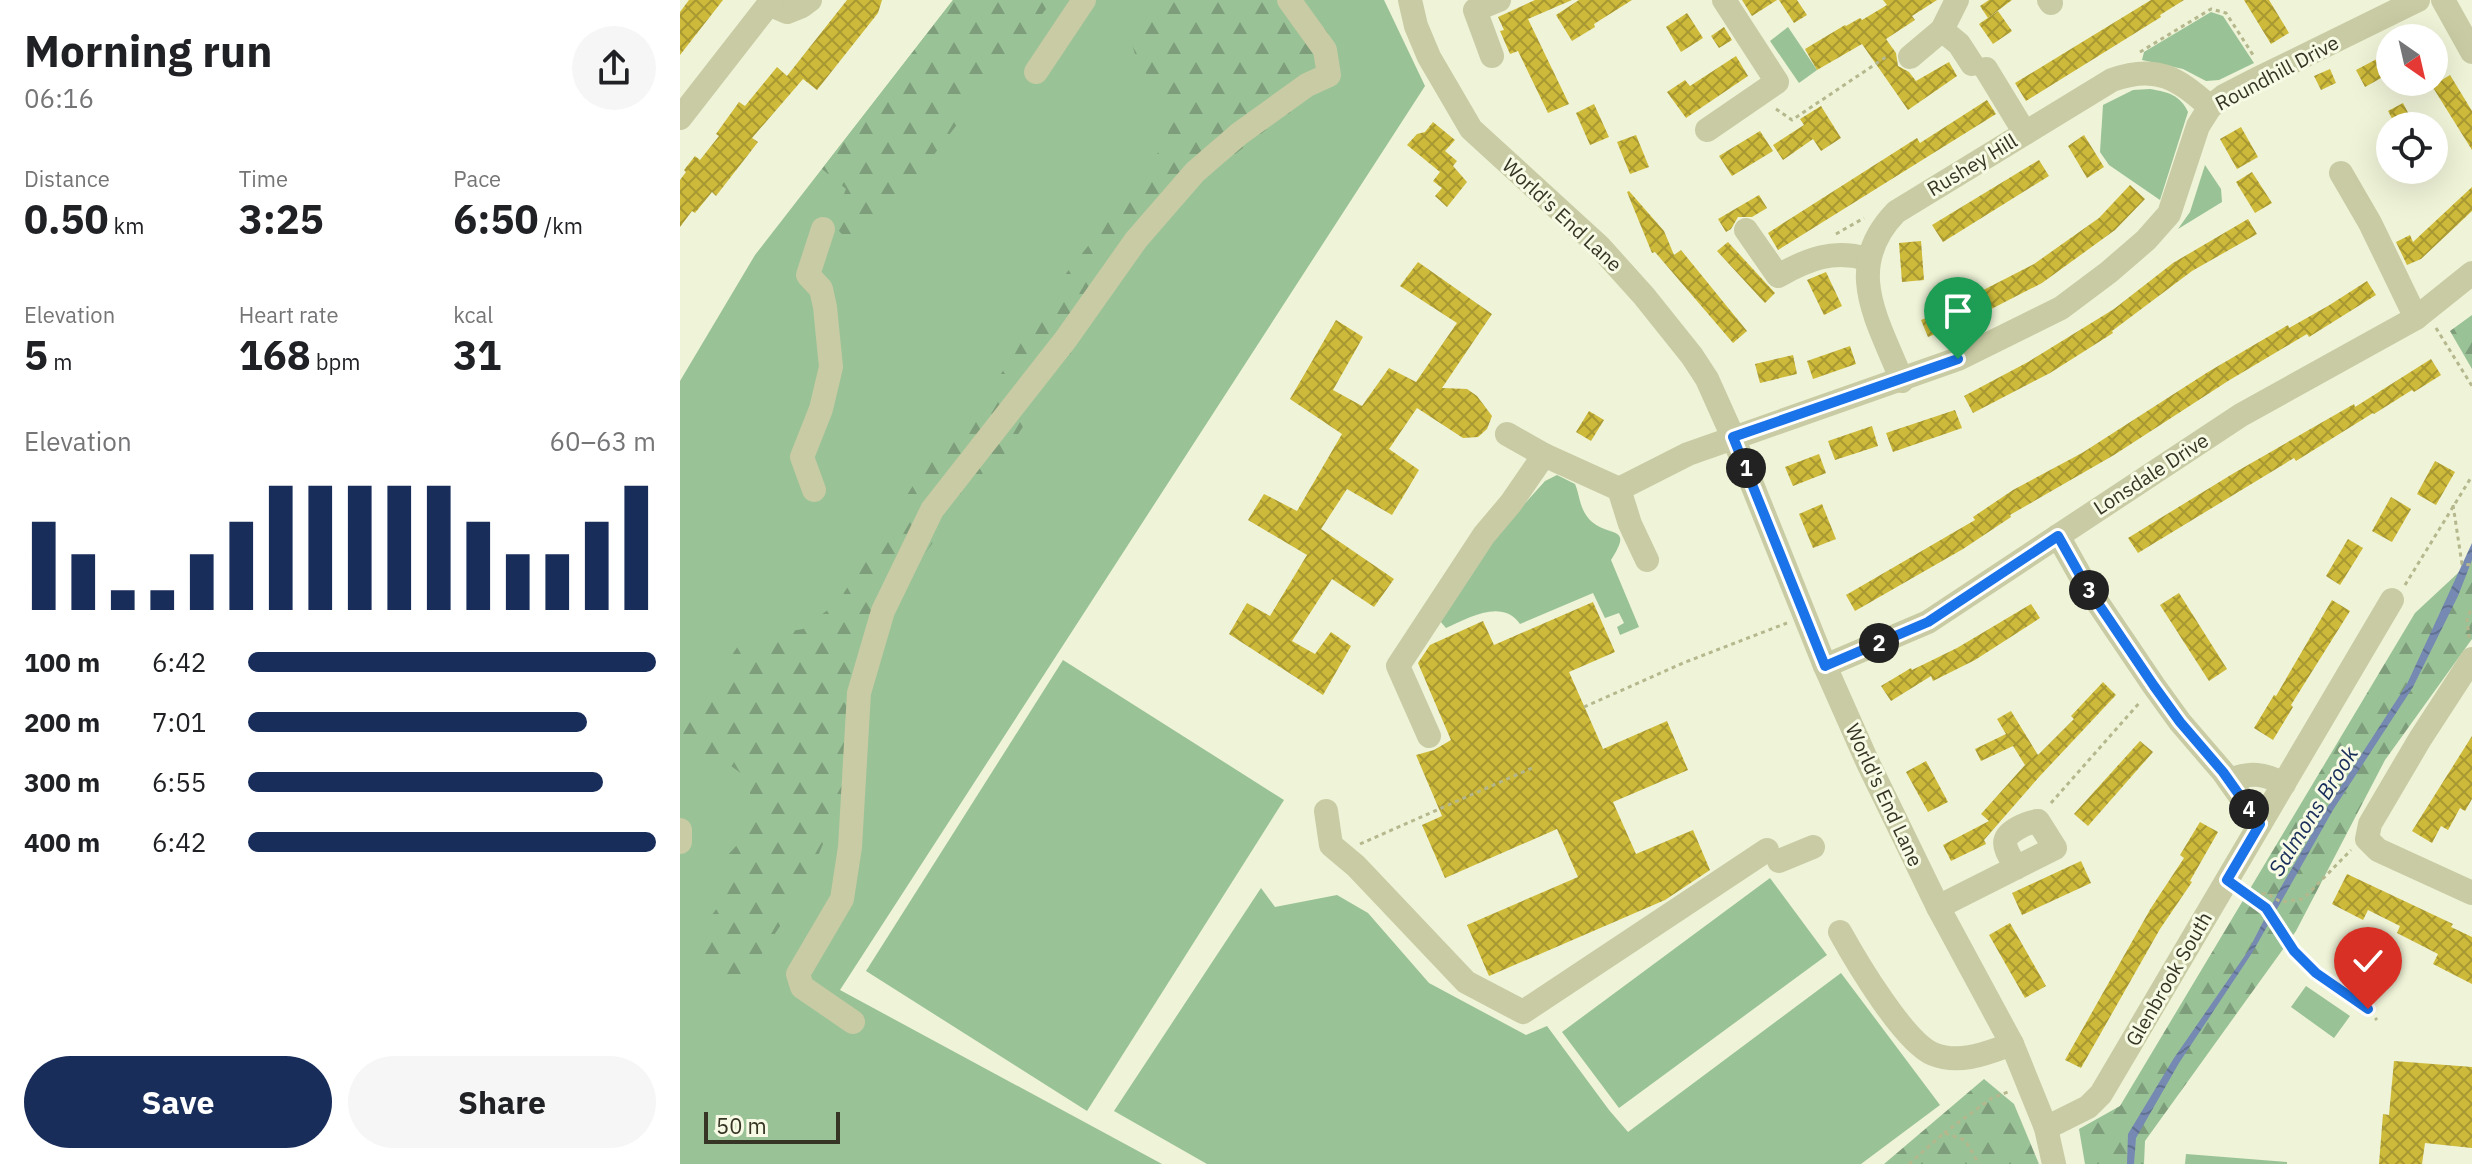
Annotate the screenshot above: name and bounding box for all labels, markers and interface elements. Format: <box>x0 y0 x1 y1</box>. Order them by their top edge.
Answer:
text: Morning run <box>24 22 273 79</box>
north arrow <box>2376 24 2448 96</box>
map controls <box>2376 24 2448 184</box>
button: share <box>572 26 656 110</box>
street label: Roundhill Drive <box>2210 29 2343 116</box>
text: 06:16 <box>24 81 94 115</box>
button: locate <box>2376 112 2448 184</box>
street label: Rushey Hill <box>1922 127 2022 202</box>
street label: World's End Lane <box>1497 152 1628 277</box>
text: Distance <box>24 164 110 193</box>
text: Time <box>239 164 288 193</box>
text: Pace <box>453 164 501 193</box>
text: 0.50 <box>24 193 108 245</box>
text: 3:25 <box>239 193 324 245</box>
text: 6:50 <box>453 193 539 245</box>
text: km <box>108 211 144 240</box>
text: /km <box>539 211 583 240</box>
pin <box>1924 277 1992 359</box>
icon: arrive <box>1936 289 1980 333</box>
text: Elevation <box>24 300 115 329</box>
text: Heart rate <box>239 300 339 329</box>
text: kcal <box>453 300 493 329</box>
text: 5 <box>24 329 48 381</box>
text: 168 <box>239 329 311 381</box>
text: 31 <box>453 329 501 381</box>
text: m <box>48 347 72 376</box>
text: bpm <box>311 347 361 376</box>
text: Elevation <box>24 424 132 458</box>
text: 60–63 m <box>549 424 656 458</box>
street label: Lonsdale Drive <box>2088 426 2213 521</box>
pin: 1 <box>1726 448 1766 488</box>
text: 1 <box>1739 453 1753 482</box>
pin: 3 <box>2069 570 2109 610</box>
text: 3 <box>2082 575 2096 604</box>
pin: 2 <box>1859 623 1899 663</box>
text: 2 <box>1872 628 1886 657</box>
text: 100 m <box>24 645 100 679</box>
text: 6:42 <box>152 645 206 679</box>
text: 200 m <box>24 705 100 739</box>
text: 7:01 <box>152 705 206 739</box>
street label: World's End Lane <box>1840 719 1929 871</box>
water label: Salmons Brook <box>2261 740 2364 881</box>
text: 300 m <box>24 765 100 799</box>
text: 6:55 <box>152 765 206 799</box>
pin: 4 <box>2229 789 2269 829</box>
text: 4 <box>2242 794 2256 823</box>
text: 400 m <box>24 825 100 859</box>
text: 6:42 <box>152 825 206 859</box>
street label: Glenbrook South <box>2119 907 2218 1051</box>
pin <box>2334 927 2402 1009</box>
icon: check <box>2346 939 2390 983</box>
button: Save <box>24 1056 332 1148</box>
button: Share <box>348 1056 656 1148</box>
scale bar <box>704 1108 840 1144</box>
text: 50 m <box>716 1111 767 1140</box>

